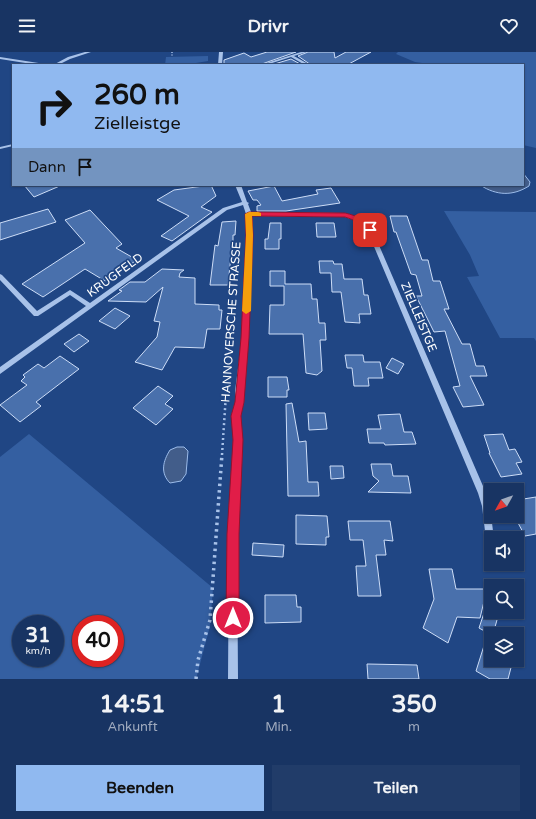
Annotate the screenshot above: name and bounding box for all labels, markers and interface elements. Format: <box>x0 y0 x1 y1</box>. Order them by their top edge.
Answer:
icon: menu <box>16 15 38 37</box>
text: Drivr <box>247 15 289 37</box>
icon: heart <box>498 15 520 37</box>
text: 260 m <box>94 78 180 112</box>
icon: right <box>28 80 80 132</box>
text: Zielleistge <box>94 112 181 134</box>
icon: arrive <box>74 156 96 178</box>
text: Dann <box>28 158 66 176</box>
pin <box>353 213 387 247</box>
icon: arrive <box>359 219 381 241</box>
street label: HANNOVERSCHE STRASSE <box>218 241 244 403</box>
street label: KRUGFELD <box>84 250 146 300</box>
street label: ZIELLEISTGE <box>398 280 440 354</box>
north arrow <box>484 483 524 523</box>
map controls <box>484 483 524 667</box>
button: sound <box>484 531 524 571</box>
button: search <box>484 579 524 619</box>
position arrow <box>212 597 254 639</box>
speed limit sign: 40 <box>72 615 124 667</box>
text: 31 <box>25 624 51 648</box>
button: layers <box>484 627 524 667</box>
text: km/h <box>25 645 51 657</box>
text: 14:51 <box>99 690 166 719</box>
text: 1 <box>271 690 286 719</box>
text: 350 <box>391 690 437 719</box>
text: Ankunft <box>108 719 158 735</box>
text: Min. <box>265 719 292 735</box>
text: m <box>408 719 420 735</box>
button: Beenden <box>16 765 264 811</box>
button: Teilen <box>272 765 520 811</box>

